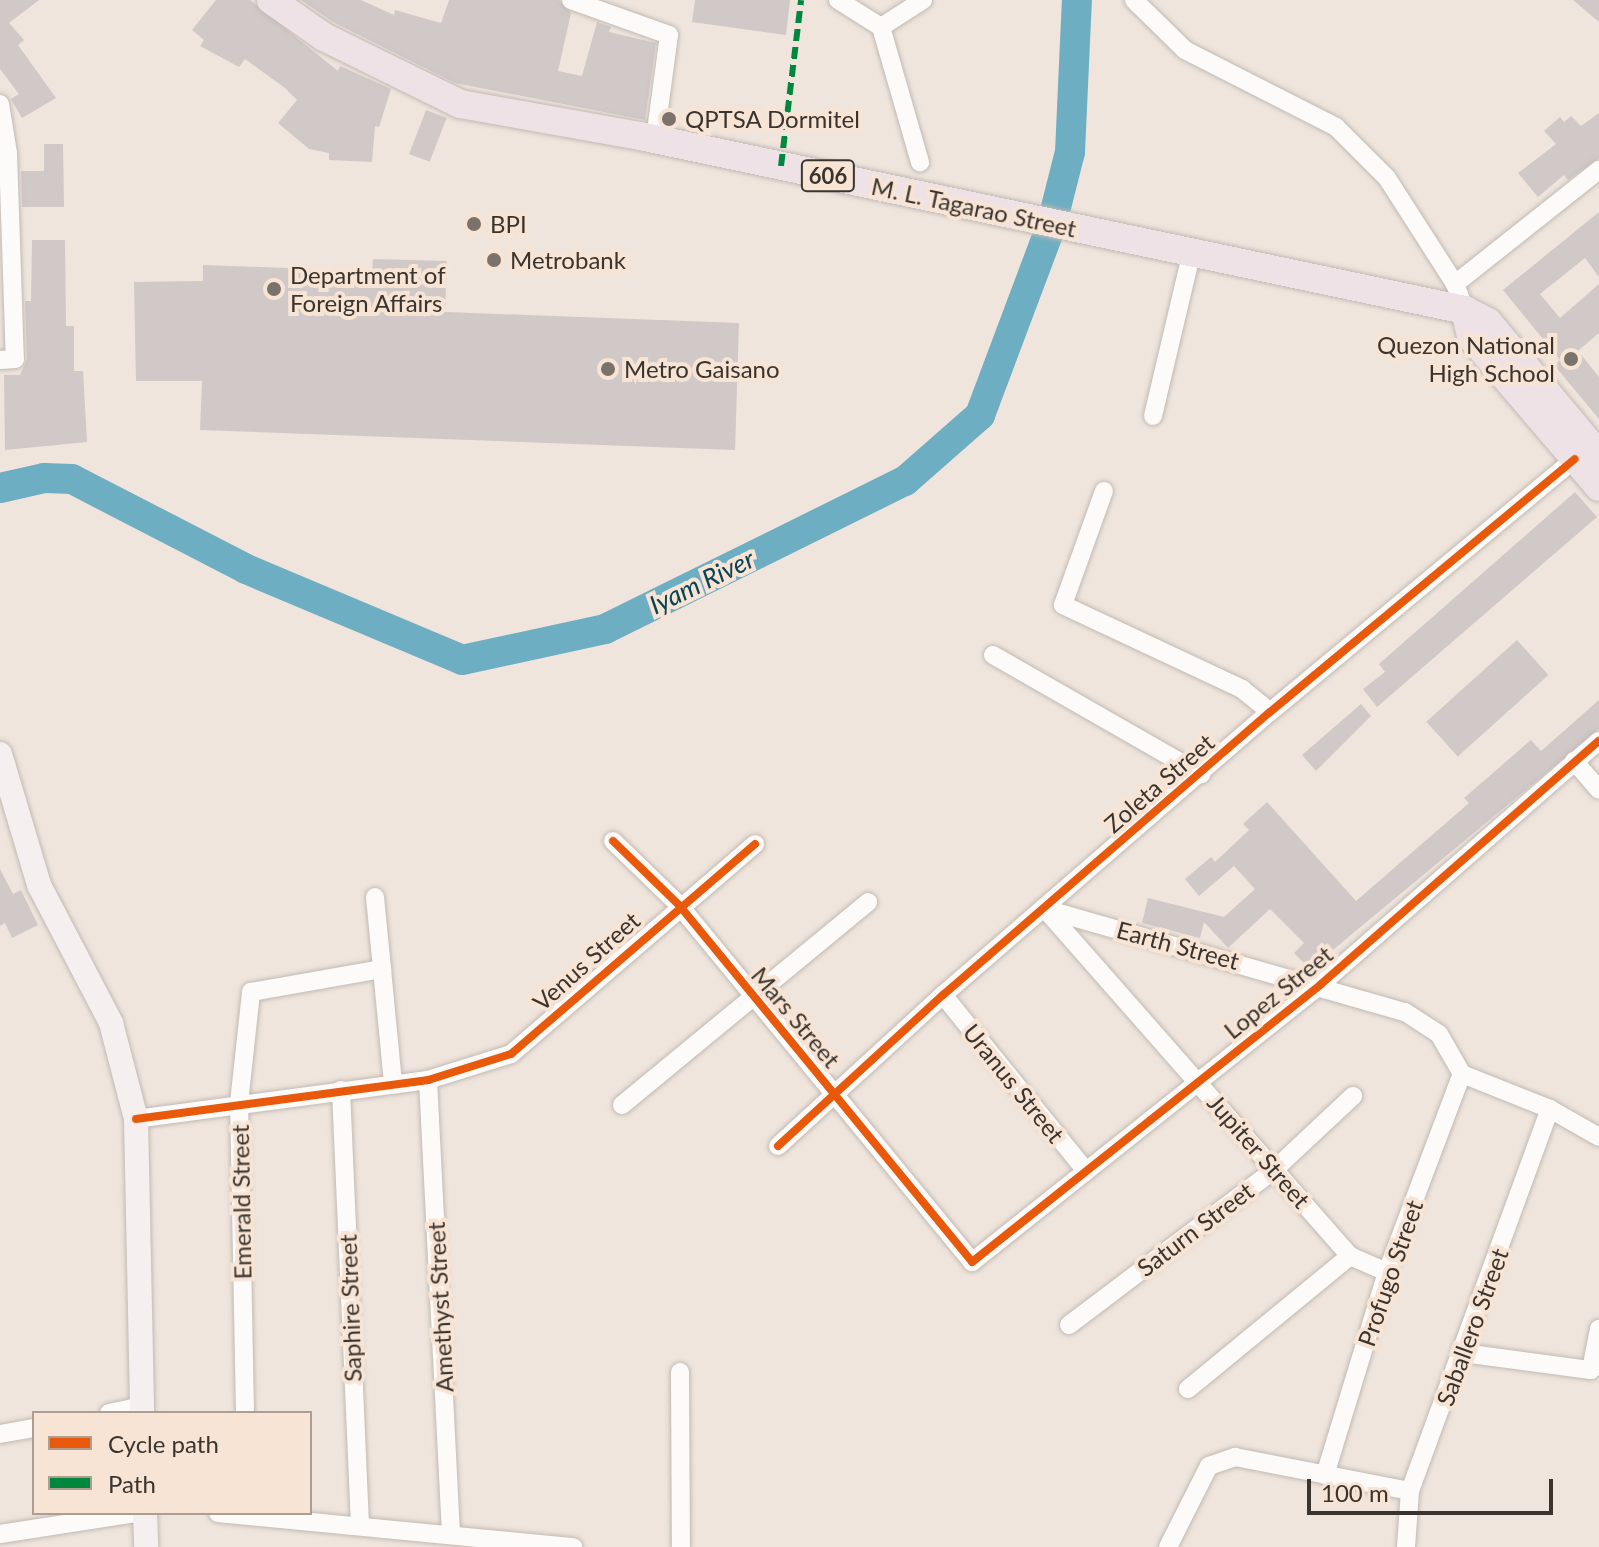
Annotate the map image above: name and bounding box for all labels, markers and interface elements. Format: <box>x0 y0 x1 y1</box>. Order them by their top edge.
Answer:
place label: QPTSA Dormitel <box>685 105 861 133</box>
marker: QPTSA Dormitel <box>660 110 678 128</box>
road number: 606 <box>800 158 856 194</box>
street label: M. L. Tagarao Street <box>869 171 1079 243</box>
place label: BPI <box>490 210 527 238</box>
marker: BPI <box>465 215 483 233</box>
place label: Metrobank <box>510 246 626 274</box>
marker: Metrobank <box>485 251 503 269</box>
place label: Department of Foreign Affairs <box>290 261 446 317</box>
marker: Department of Foreign Affairs <box>265 280 283 298</box>
place label: Quezon National High School <box>1377 331 1555 387</box>
marker: Quezon National High School <box>1562 350 1580 368</box>
place label: Metro Gaisano <box>624 355 780 383</box>
marker: Metro Gaisano <box>599 360 617 378</box>
water label: Iyam River <box>644 543 760 621</box>
street label: Zoleta Street <box>1098 728 1220 838</box>
street label: Venus Street <box>527 906 645 1016</box>
street label: Earth Street <box>1114 915 1242 975</box>
street label: Lopez Street <box>1218 939 1338 1045</box>
street label: Mars Street <box>746 961 846 1073</box>
street label: Uranus Street <box>957 1018 1071 1148</box>
street label: Jupiter Street <box>1202 1088 1316 1214</box>
street label: Emerald Street <box>225 1124 257 1280</box>
street label: Saturn Street <box>1131 1176 1259 1282</box>
street label: Profugo Street <box>1352 1196 1428 1350</box>
street label: Amethyst Street <box>421 1221 459 1393</box>
street label: Saphire Street <box>333 1234 367 1382</box>
street label: Saballero Street <box>1430 1244 1514 1410</box>
legend <box>32 1411 312 1515</box>
text: Cycle path <box>108 1429 219 1458</box>
scale bar <box>1311 1463 1557 1513</box>
text: Path <box>108 1469 156 1498</box>
text: 100 m <box>1321 1478 1389 1507</box>

